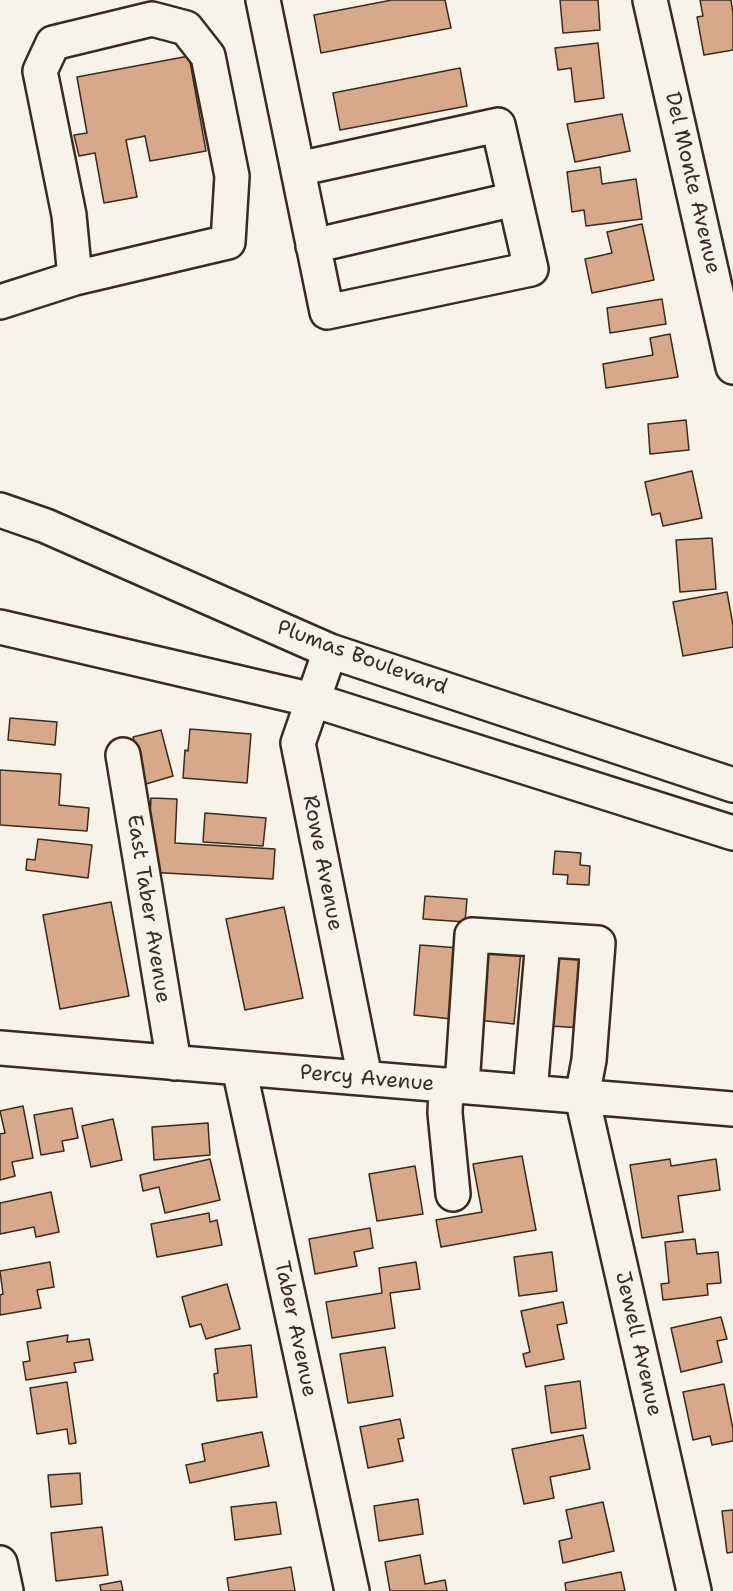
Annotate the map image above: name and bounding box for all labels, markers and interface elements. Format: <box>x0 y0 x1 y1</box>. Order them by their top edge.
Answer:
street label: Del Monte Avenue <box>659 90 725 276</box>
street label: Plumas Boulevard <box>273 615 451 701</box>
street label: Rowe Avenue <box>297 793 347 933</box>
street label: East Taber Avenue <box>121 813 175 1005</box>
street label: Percy Avenue <box>299 1061 435 1097</box>
street label: Taber Avenue <box>268 1259 322 1399</box>
street label: Jewell Avenue <box>609 1269 667 1419</box>

